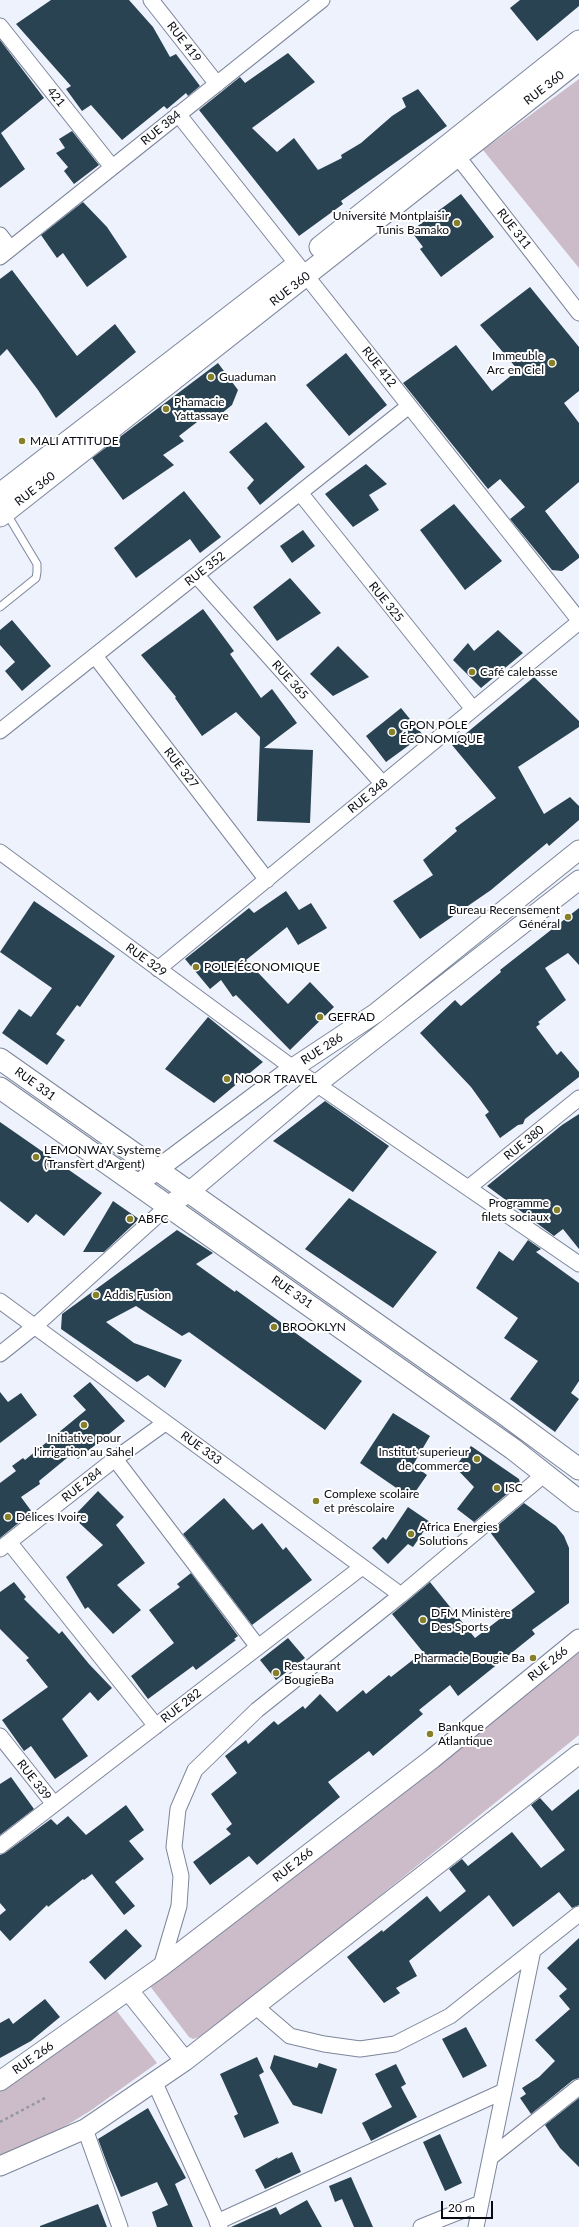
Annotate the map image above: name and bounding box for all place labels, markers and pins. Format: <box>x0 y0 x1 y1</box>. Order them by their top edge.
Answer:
place label: Université Montplaisir Tunis Bamako <box>333 209 449 237</box>
marker: Université Montplaisir Tunis Bamako <box>452 218 462 228</box>
place label: Immeuble Arc en Ciel <box>487 349 544 377</box>
marker: Immeuble Arc en Ciel <box>547 358 557 368</box>
place label: Guaduman <box>219 370 276 384</box>
marker: Guaduman <box>206 372 216 382</box>
place label: Phamacie Yattassaye <box>174 395 229 423</box>
marker: Phamacie Yattassaye <box>161 404 171 414</box>
place label: MALI ATTITUDE <box>30 434 119 448</box>
marker: MALI ATTITUDE <box>17 436 27 446</box>
place label: Café calebasse <box>480 665 558 679</box>
marker: Café calebasse <box>467 667 477 677</box>
place label: GPON POLE ÉCONOMIQUE <box>400 718 483 746</box>
marker: GPON POLE ÉCONOMIQUE <box>387 727 397 737</box>
place label: Bureau Recensement Général <box>449 903 560 931</box>
marker: Bureau Recensement Général <box>563 912 573 922</box>
place label: POLE ÉCONOMIQUE <box>204 960 320 974</box>
marker: POLE ÉCONOMIQUE <box>191 962 201 972</box>
place label: GEFRAD <box>328 1010 375 1024</box>
marker: GEFRAD <box>315 1012 325 1022</box>
place label: NOOR TRAVEL <box>235 1072 317 1086</box>
marker: NOOR TRAVEL <box>222 1074 232 1084</box>
place label: LEMONWAY Systeme (Transfert d'Argent) <box>44 1143 161 1171</box>
marker: LEMONWAY Systeme (Transfert d'Argent) <box>31 1152 41 1162</box>
place label: Programme filets sociaux <box>481 1196 549 1224</box>
marker: Programme filets sociaux <box>552 1205 562 1215</box>
place label: ABFC <box>138 1212 169 1226</box>
marker: ABFC <box>125 1214 135 1224</box>
place label: Addis Fusion <box>104 1288 171 1302</box>
marker: Addis Fusion <box>91 1290 101 1300</box>
place label: BROOKLYN <box>282 1320 346 1334</box>
marker: BROOKLYN <box>269 1322 279 1332</box>
marker: Initiative pour l'irrigation au Sahel <box>79 1420 89 1430</box>
place label: Initiative pour l'irrigation au Sahel <box>34 1431 134 1459</box>
place label: Institut superieur de commerce <box>378 1445 469 1473</box>
marker: Institut superieur de commerce <box>472 1454 482 1464</box>
place label: ISC <box>505 1481 523 1495</box>
marker: ISC <box>492 1483 502 1493</box>
place label: Complexe scolaire et préscolaire <box>324 1487 419 1515</box>
marker: Complexe scolaire et préscolaire <box>311 1496 321 1506</box>
place label: Délices Ivoire <box>16 1510 87 1524</box>
marker: Délices Ivoire <box>3 1512 13 1522</box>
place label: Africa Energies Solutions <box>419 1520 498 1548</box>
marker: Africa Energies Solutions <box>406 1529 416 1539</box>
place label: DFM Ministère Des Sports <box>431 1606 511 1634</box>
marker: DFM Ministère Des Sports <box>418 1615 428 1625</box>
place label: Pharmacie Bougie Ba <box>414 1651 525 1665</box>
marker: Pharmacie Bougie Ba <box>528 1653 538 1663</box>
place label: Restaurant BougieBa <box>284 1659 341 1687</box>
marker: Restaurant BougieBa <box>271 1668 281 1678</box>
place label: Bankque Atlantique <box>438 1720 493 1748</box>
marker: Bankque Atlantique <box>425 1729 435 1739</box>

